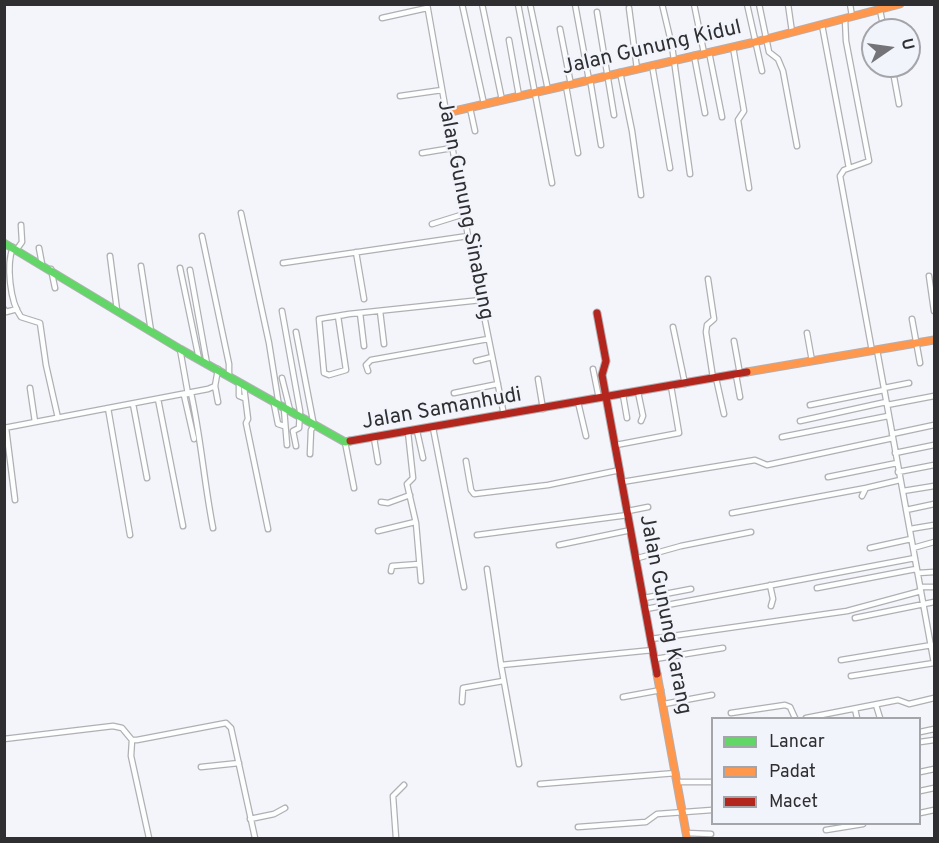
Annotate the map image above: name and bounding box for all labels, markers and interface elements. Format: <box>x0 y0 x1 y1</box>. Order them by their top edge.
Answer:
street label: Jalan Gunung Kidul <box>560 16 744 82</box>
north arrow <box>861 18 921 78</box>
text: U <box>896 37 918 52</box>
street label: Jalan Gunung Sinabung <box>430 98 498 322</box>
street label: Jalan Samanhudi <box>360 384 524 436</box>
street label: Jalan Gunung Karang <box>632 513 696 717</box>
legend <box>711 717 921 825</box>
text: Lancar <box>769 731 825 754</box>
text: Padat <box>769 761 816 784</box>
text: Macet <box>769 791 818 814</box>

